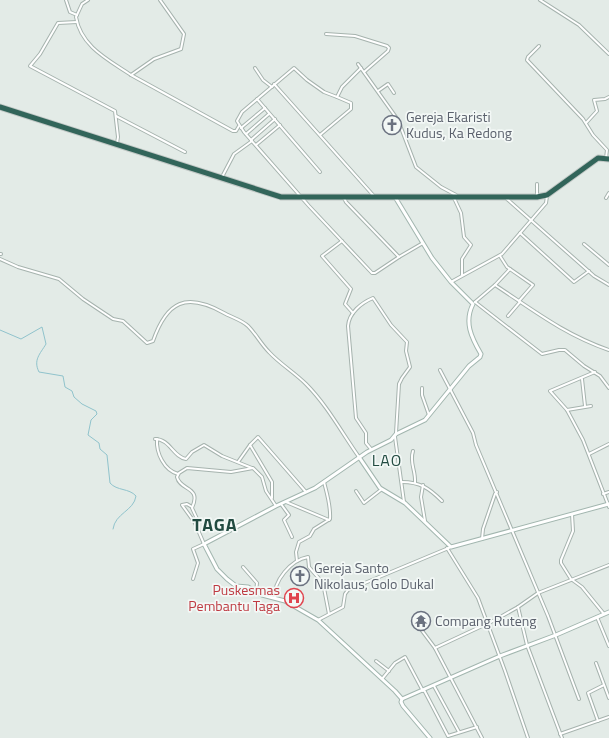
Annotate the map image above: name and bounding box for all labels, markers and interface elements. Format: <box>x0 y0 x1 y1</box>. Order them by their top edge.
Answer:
place label: Gereja Ekaristi Kudus, Ka Redong <box>406 106 512 143</box>
church icon: Gereja Ekaristi Kudus, Ka Redong <box>381 114 403 136</box>
district label: LAO <box>372 448 402 472</box>
district label: TAGA <box>192 511 238 538</box>
place label: Gereja Santo Nikolaus, Golo Dukal <box>314 557 434 594</box>
church icon: Gereja Santo Nikolaus, Golo Dukal <box>289 565 311 587</box>
place label: Puskesmas Pembantu Taga <box>188 579 280 616</box>
hospital icon: Puskesmas Pembantu Taga <box>283 587 305 609</box>
temple icon: Compang Ruteng <box>410 610 432 632</box>
place label: Compang Ruteng <box>435 610 536 631</box>

